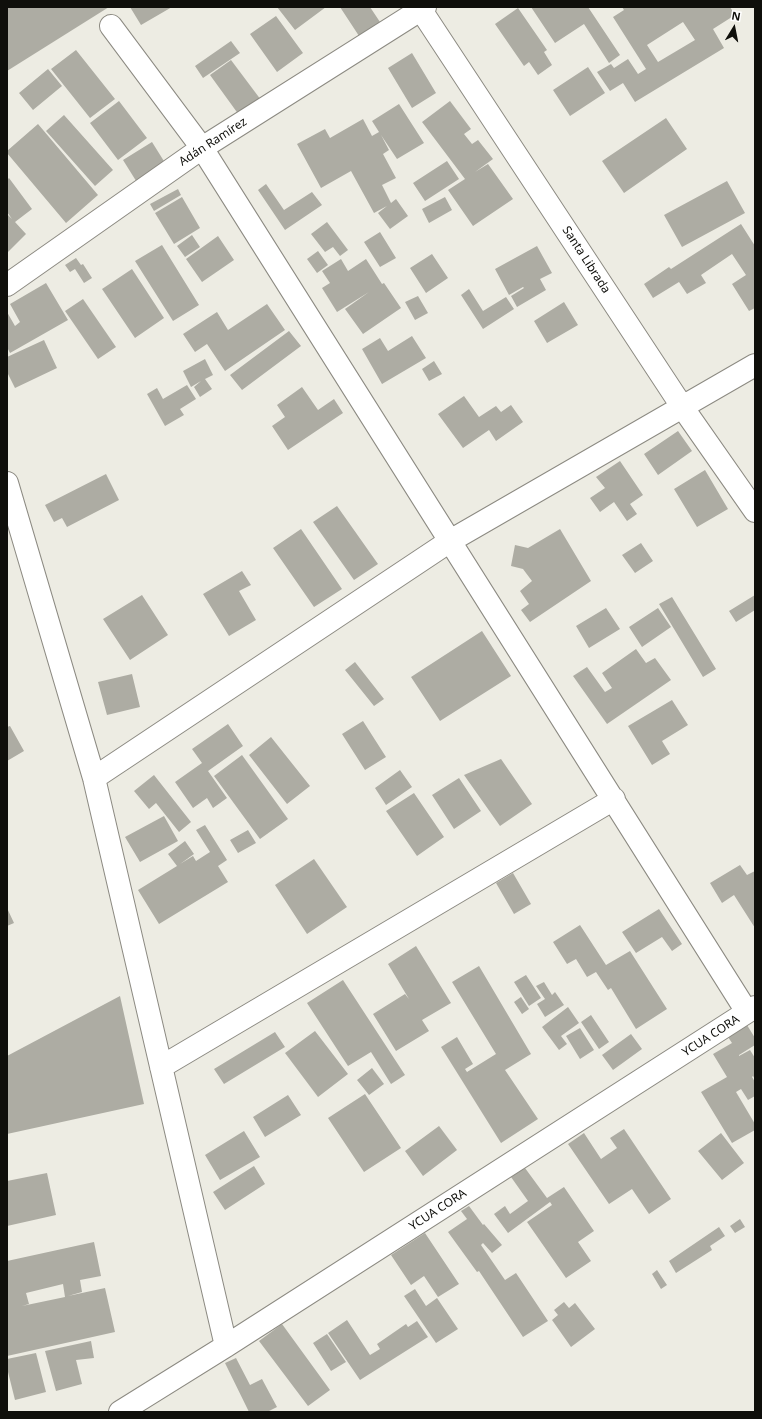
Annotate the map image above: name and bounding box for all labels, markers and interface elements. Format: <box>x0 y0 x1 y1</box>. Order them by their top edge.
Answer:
north arrow <box>714 8 754 48</box>
text: N <box>730 8 742 24</box>
street label: Adán Ramírez <box>176 115 250 169</box>
street label: Santa Librada <box>559 224 613 296</box>
street label: YCUA CORA <box>680 1012 742 1060</box>
street label: YCUA CORA <box>407 1186 469 1234</box>

